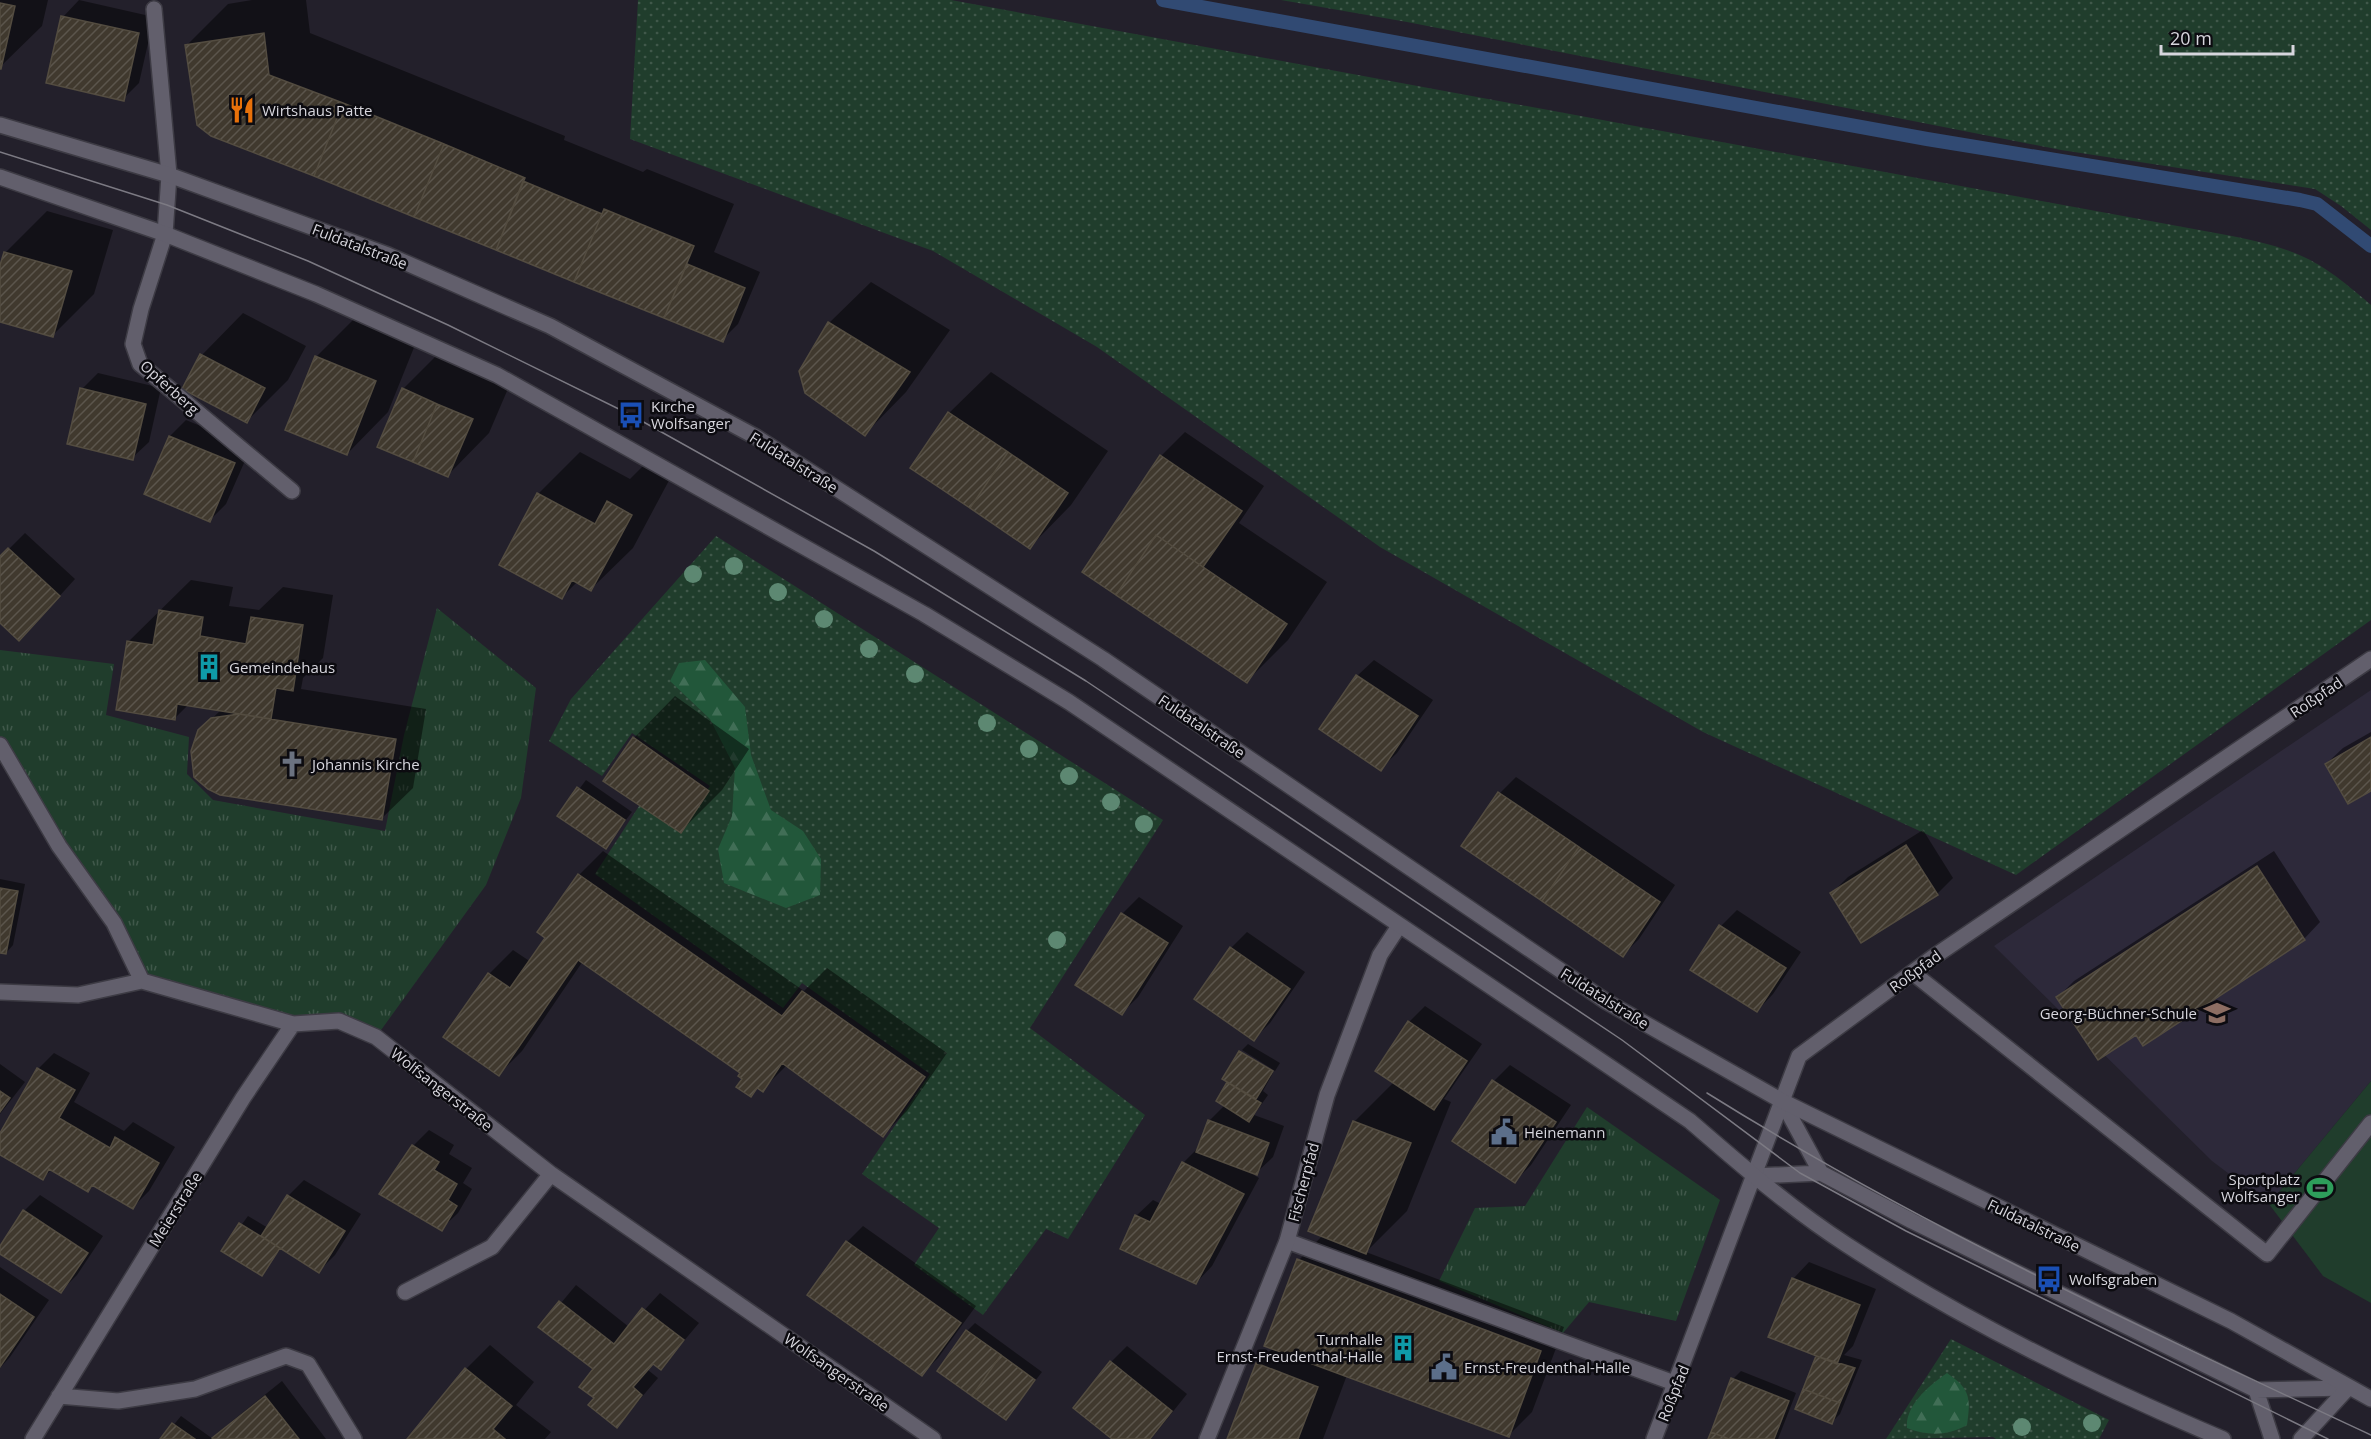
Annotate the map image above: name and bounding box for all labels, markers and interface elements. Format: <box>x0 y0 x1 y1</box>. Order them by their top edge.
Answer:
scale bar <box>2161 18 2293 56</box>
text: 20 m <box>2170 26 2212 50</box>
restaurant icon: Wirtshaus Patte <box>227 95 257 125</box>
place label: Wirtshaus Patte <box>262 100 373 120</box>
street label: Fuldatalstraße <box>310 219 410 273</box>
street label: Opferberg <box>136 355 204 419</box>
place label: Kirche Wolfsanger <box>651 396 730 433</box>
bus stop icon: Kirche Wolfsanger <box>616 400 646 430</box>
street label: Fuldatalstraße <box>746 427 842 497</box>
building icon: Gemeindehaus <box>194 652 224 682</box>
place label: Gemeindehaus <box>229 657 335 677</box>
street label: Roßpfad <box>2286 672 2346 722</box>
street label: Fuldatalstraße <box>1155 690 1249 762</box>
church icon: Johannis Kirche <box>277 749 307 779</box>
place label: Johannis Kirche <box>310 754 420 774</box>
street label: Roßpfad <box>1885 945 1945 997</box>
street label: Fuldatalstraße <box>1557 963 1653 1033</box>
school or university icon: Georg-Büchner-Schule <box>2202 998 2232 1028</box>
place label: Georg-Büchner-Schule <box>2040 1003 2197 1023</box>
street label: Wolfsangerstraße <box>387 1043 497 1135</box>
public building icon: Heinemann <box>1489 1117 1519 1147</box>
place label: Heinemann <box>1524 1122 1606 1142</box>
street label: Fischerpfad <box>1283 1140 1323 1224</box>
street label: Meierstraße <box>144 1168 206 1250</box>
place label: Sportplatz Wolfsanger <box>2221 1169 2300 1206</box>
sports icon: Sportplatz Wolfsanger <box>2305 1173 2335 1203</box>
street label: Fuldatalstraße <box>1984 1194 2084 1256</box>
bus stop icon: Wolfsgraben <box>2034 1264 2064 1294</box>
place label: Wolfsgraben <box>2069 1269 2157 1289</box>
street label: Wolfsangerstraße <box>781 1328 893 1416</box>
place label: Turnhalle Ernst‐Freudenthal‐Halle <box>1216 1329 1383 1366</box>
building icon: Turnhalle Ernst‐Freudenthal‐Halle <box>1388 1333 1418 1363</box>
public building icon: Ernst-Freudenthal-Halle <box>1429 1352 1459 1382</box>
place label: Ernst-Freudenthal-Halle <box>1464 1357 1630 1377</box>
street label: Roßpfad <box>1653 1362 1693 1424</box>

